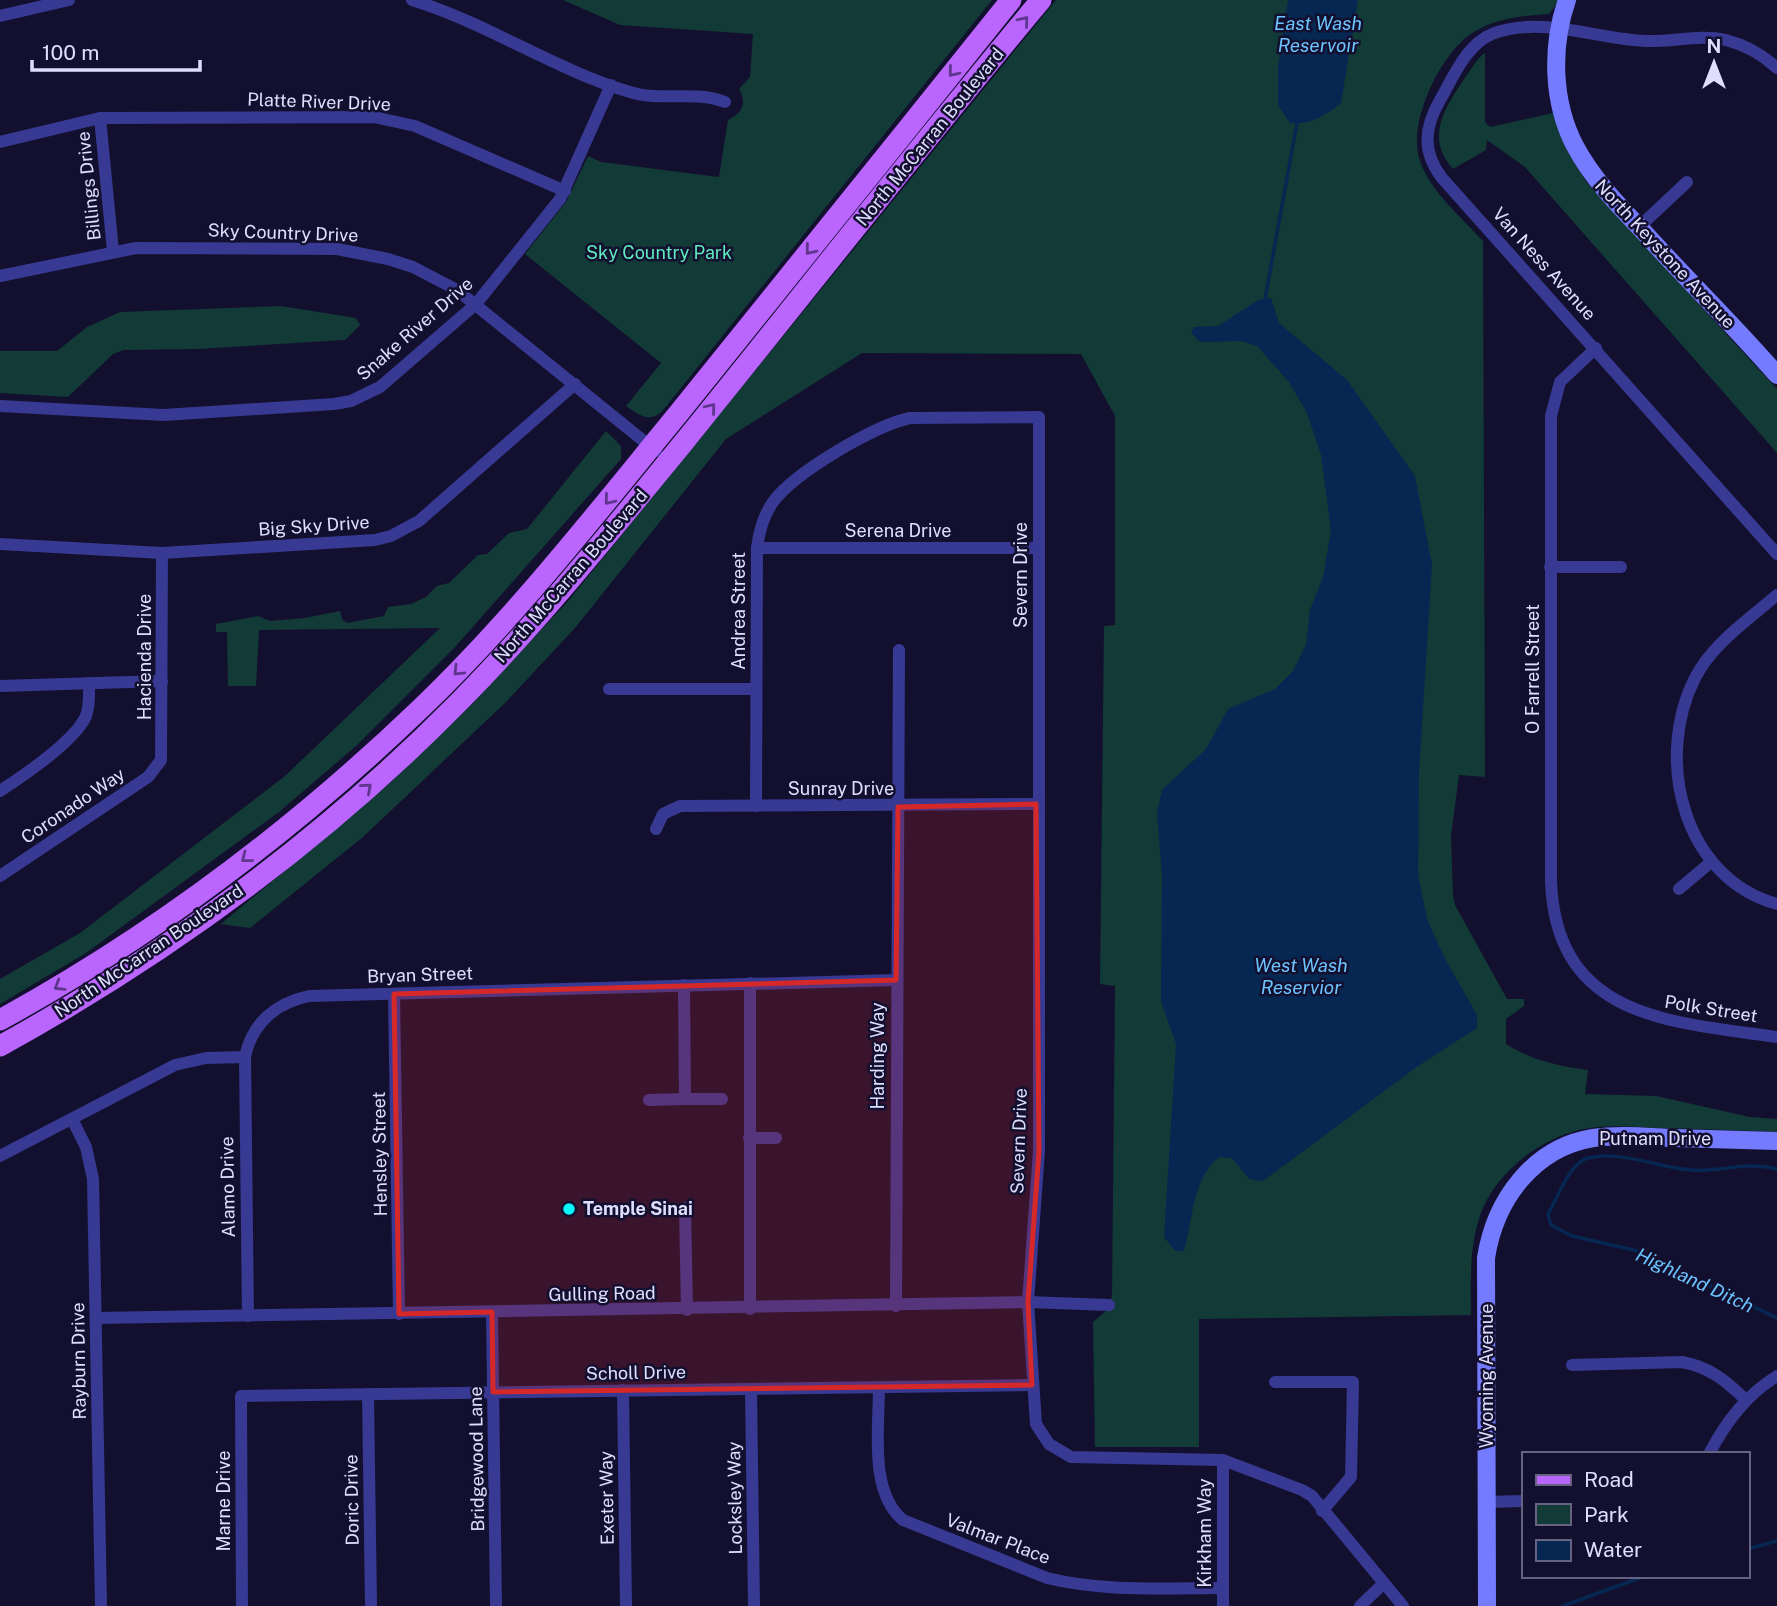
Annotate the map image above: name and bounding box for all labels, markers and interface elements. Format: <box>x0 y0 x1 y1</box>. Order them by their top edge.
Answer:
water label: East Wash Reservoir <box>1274 12 1362 56</box>
one-way arrow <box>1015 17 1028 29</box>
scale bar <box>32 28 200 72</box>
north arrow <box>1679 28 1749 98</box>
text: N <box>1707 35 1721 57</box>
text: 100 m <box>42 40 99 65</box>
street label: North McCarran Boulevard <box>851 44 1008 230</box>
one-way arrow <box>949 64 961 77</box>
street label: Platte River Drive <box>247 88 391 115</box>
street label: Billings Drive <box>72 130 105 242</box>
street label: North Keystone Avenue <box>1591 175 1740 332</box>
street label: Van Ness Avenue <box>1488 203 1600 324</box>
street label: Sky Country Drive <box>207 219 359 246</box>
park label: Sky Country Park <box>586 242 732 263</box>
one-way arrow <box>806 242 819 254</box>
street label: Snake River Drive <box>352 273 477 385</box>
one-way arrow <box>703 403 716 415</box>
street label: North McCarran Boulevard <box>490 485 652 667</box>
one-way arrow <box>604 492 617 504</box>
street label: Big Sky Drive <box>258 511 370 540</box>
street label: Serena Drive <box>844 520 952 541</box>
street label: Severn Drive <box>1010 522 1031 628</box>
street label: Andrea Street <box>728 552 749 670</box>
street label: Hacienda Drive <box>134 594 155 720</box>
street label: O Farrell Street <box>1522 604 1543 734</box>
one-way arrow <box>454 662 467 675</box>
street label: Coronado Way <box>17 763 129 848</box>
street label: Sunray Drive <box>788 778 894 799</box>
one-way arrow <box>358 784 371 796</box>
one-way arrow <box>242 850 254 863</box>
street label: North McCarran Boulevard <box>51 880 247 1022</box>
water label: West Wash Reservior <box>1254 954 1348 998</box>
street label: Bryan Street <box>367 962 473 987</box>
one-way arrow <box>53 978 66 991</box>
street label: Polk Street <box>1663 991 1759 1026</box>
street label: Harding Way <box>867 1002 888 1110</box>
street label: Severn Drive <box>1006 1088 1031 1194</box>
street label: Hensley Street <box>368 1091 391 1217</box>
street label: Putnam Drive <box>1599 1128 1711 1149</box>
street label: Alamo Drive <box>216 1136 239 1238</box>
place label: Temple Sinai <box>583 1198 693 1219</box>
marker: Temple Sinai <box>561 1201 577 1217</box>
water label: Highland Ditch <box>1633 1243 1757 1317</box>
street label: Gulling Road <box>548 1282 656 1305</box>
street label: Rayburn Drive <box>67 1302 90 1420</box>
street label: Wyoming Avenue <box>1476 1304 1497 1448</box>
street label: Scholl Drive <box>586 1361 686 1384</box>
street label: Bridgewood Lane <box>465 1386 488 1532</box>
street label: Locksley Way <box>723 1441 746 1555</box>
street label: Exeter Way <box>595 1450 618 1545</box>
street label: Marne Drive <box>213 1451 234 1551</box>
legend <box>1522 1452 1749 1578</box>
street label: Doric Drive <box>340 1454 363 1546</box>
text: Road <box>1584 1467 1634 1492</box>
street label: Kirkham Way <box>1194 1478 1215 1588</box>
text: Park <box>1584 1502 1629 1527</box>
street label: Valmar Place <box>943 1509 1053 1568</box>
text: Water <box>1584 1537 1642 1562</box>

